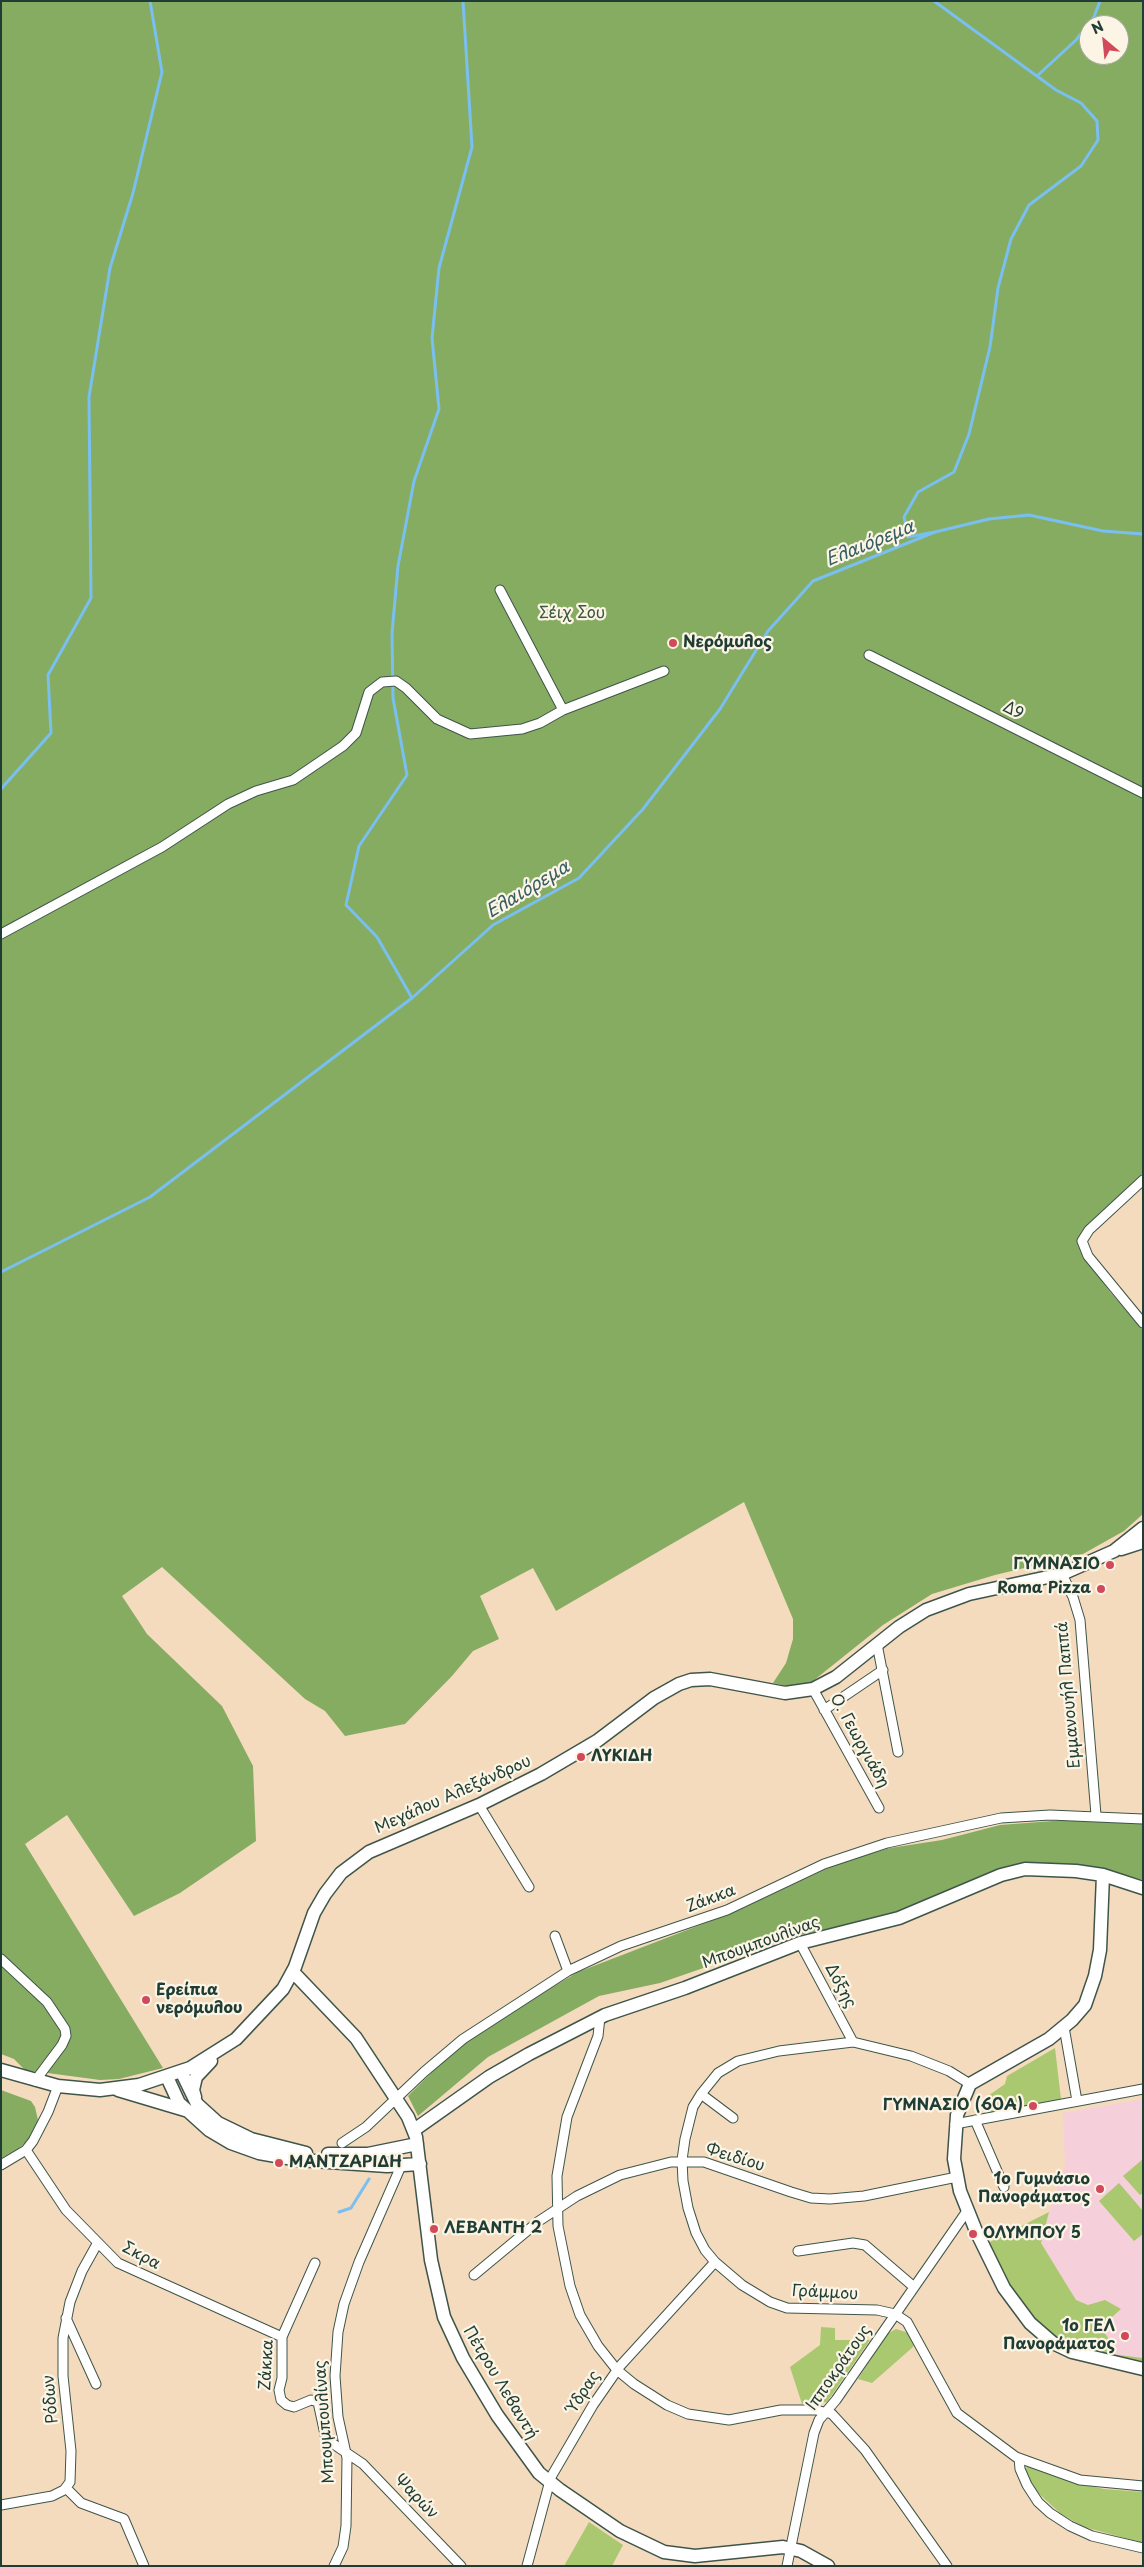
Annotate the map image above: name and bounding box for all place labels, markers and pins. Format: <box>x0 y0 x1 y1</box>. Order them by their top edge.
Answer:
place label: Νερόμυλος <box>683 633 772 653</box>
marker: Νερόμυλος <box>667 637 679 649</box>
place label: ΓΥΜΝΑΣΙΟ <box>1013 1555 1100 1575</box>
marker: ΓΥΜΝΑΣΙΟ <box>1104 1559 1116 1571</box>
place label: Roma Pizza <box>997 1579 1091 1599</box>
marker: Roma Pizza <box>1095 1583 1107 1595</box>
place label: ΛΥΚΙΔΗ <box>591 1747 653 1767</box>
marker: ΛΥΚΙΔΗ <box>575 1751 587 1763</box>
place label: Ερείπια νερόμυλου <box>156 1981 243 2019</box>
marker: Ερείπια νερόμυλου <box>140 1994 152 2006</box>
place label: ΓΥΜΝΑΣΙΟ (60Α) <box>883 2096 1023 2116</box>
marker: ΓΥΜΝΑΣΙΟ (60Α) <box>1027 2100 1039 2112</box>
place label: ΜΑΝΤΖΑΡΙΔΗ <box>289 2153 402 2173</box>
marker: ΜΑΝΤΖΑΡΙΔΗ <box>273 2157 285 2169</box>
place label: 1ο Γυμνάσιο Πανοράματος <box>978 2170 1090 2208</box>
marker: 1ο Γυμνάσιο Πανοράματος <box>1094 2183 1106 2195</box>
place label: ΛΕΒΑΝΤΗ 2 <box>444 2219 542 2239</box>
marker: ΛΕΒΑΝΤΗ 2 <box>428 2223 440 2235</box>
place label: ΟΛΥΜΠΟΥ 5 <box>983 2224 1081 2244</box>
marker: ΟΛΥΜΠΟΥ 5 <box>967 2228 979 2240</box>
place label: 1ο ΓΕΛ Πανοράματος <box>1003 2317 1115 2355</box>
marker: 1ο ΓΕΛ Πανοράματος <box>1119 2330 1131 2342</box>

